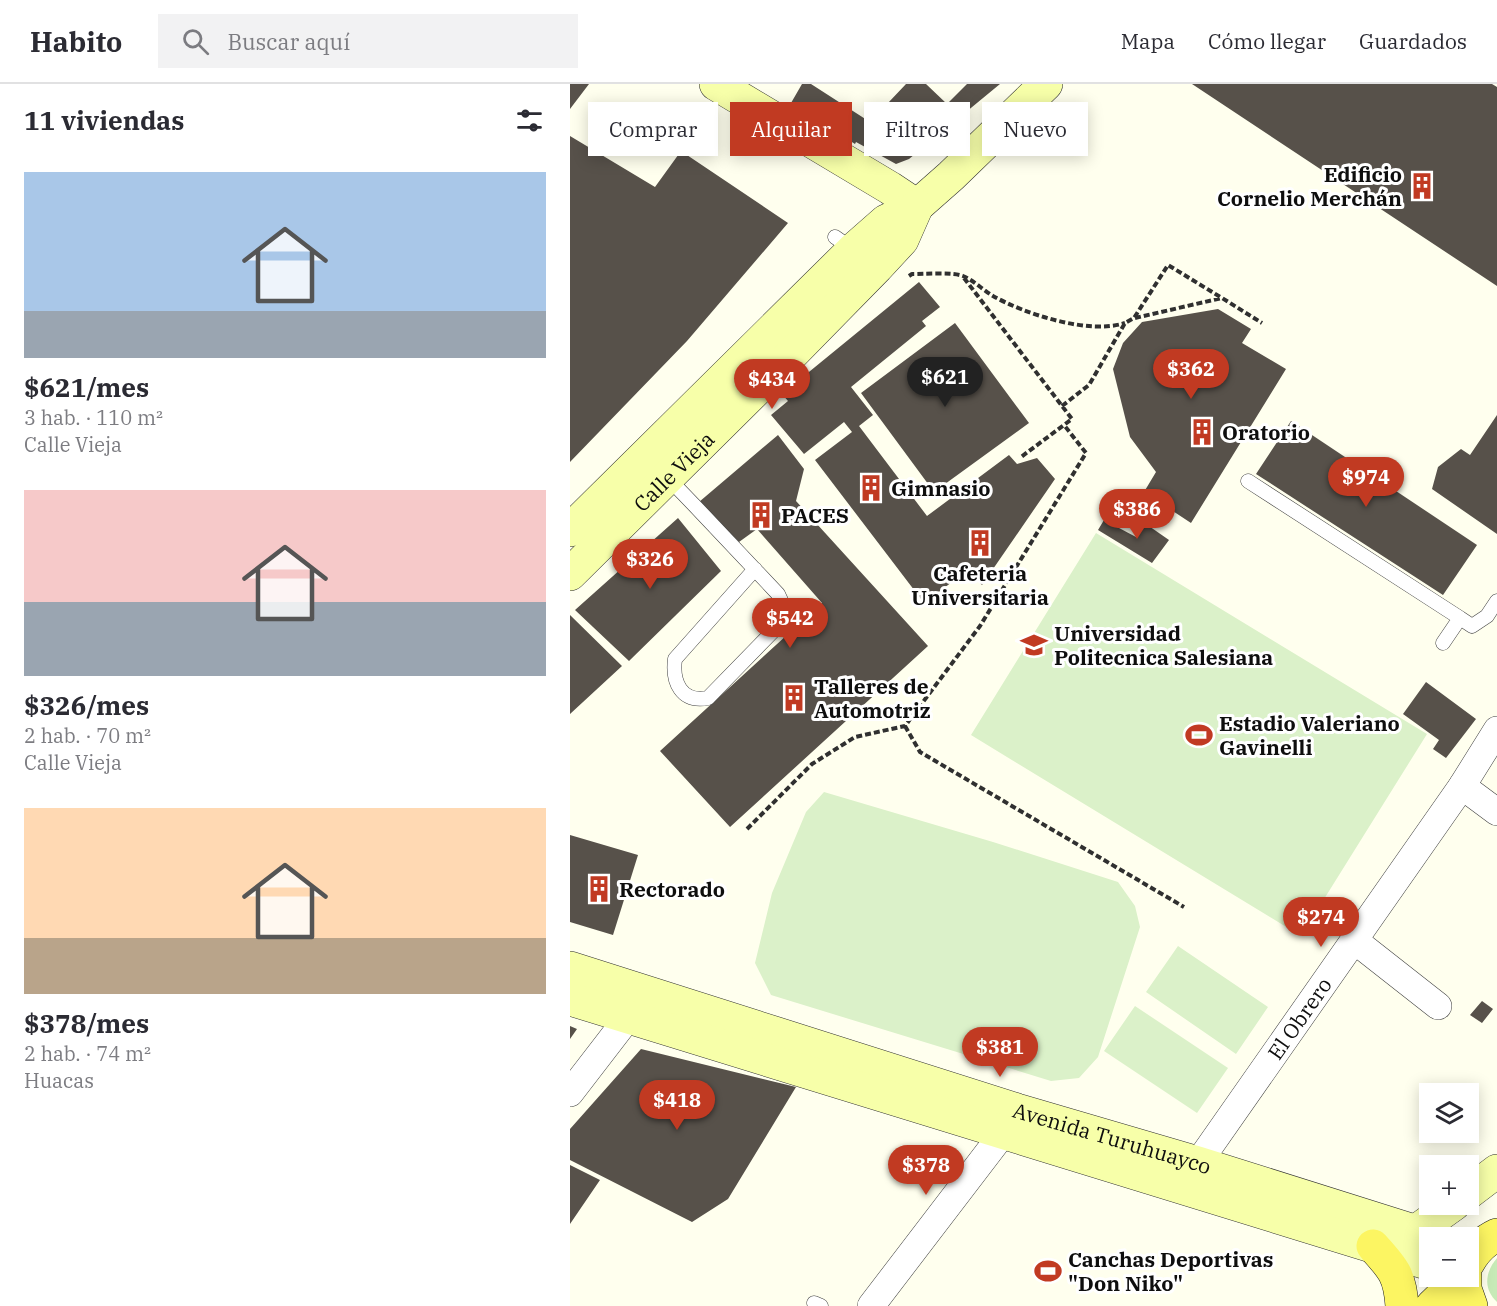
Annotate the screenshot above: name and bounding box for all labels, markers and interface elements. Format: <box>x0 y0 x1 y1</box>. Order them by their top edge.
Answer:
search box <box>158 14 578 68</box>
text: Habito <box>30 23 122 60</box>
icon: search <box>179 25 212 58</box>
text: Buscar aquí <box>227 27 350 56</box>
text: Mapa <box>1121 27 1175 55</box>
text: Cómo llegar <box>1208 27 1326 55</box>
text: Guardados <box>1359 27 1467 55</box>
chip: Comprar <box>588 102 718 156</box>
chip: Alquilar <box>730 102 852 156</box>
chip: Filtros <box>864 102 970 156</box>
chip: Nuevo <box>982 102 1088 156</box>
text: 11 viviendas <box>24 103 184 137</box>
icon: filters <box>513 104 546 137</box>
place label: Edificio Cornelio Merchán <box>1217 160 1402 212</box>
building icon: Edificio Cornelio Merchán <box>1407 171 1437 201</box>
icon: home <box>231 211 339 319</box>
pin: $362 <box>1155 349 1227 400</box>
text: $362 <box>1167 355 1215 382</box>
pin: $621 <box>909 357 981 408</box>
pin: $434 <box>736 359 808 410</box>
text: $621 <box>921 363 969 390</box>
text: $434 <box>748 365 796 392</box>
text: $621/mes <box>24 370 149 404</box>
text: 3 hab. · 110 m² <box>24 404 163 431</box>
building icon: Oratorio <box>1187 417 1217 447</box>
place label: Oratorio <box>1222 418 1310 446</box>
street label: Calle Vieja <box>627 425 720 517</box>
text: Calle Vieja <box>24 431 122 458</box>
pin: $974 <box>1330 457 1402 508</box>
text: $974 <box>1342 463 1390 490</box>
building icon: Gimnasio <box>856 473 886 503</box>
place label: Gimnasio <box>891 474 991 502</box>
pin: $386 <box>1101 489 1173 540</box>
text: $386 <box>1113 495 1161 522</box>
building icon: PACES <box>746 500 776 530</box>
place label: PACES <box>781 501 849 529</box>
building icon: Cafeteria Universitaria <box>965 528 995 558</box>
icon: home <box>231 529 339 637</box>
pin: $326 <box>614 539 686 590</box>
text: $326 <box>626 545 674 572</box>
place label: Cafeteria Universitaria <box>911 559 1049 611</box>
pin: $542 <box>754 598 826 649</box>
text: $542 <box>766 604 814 631</box>
place label: Universidad Politecnica Salesiana <box>1054 619 1273 671</box>
school or university icon: Universidad Politecnica Salesiana <box>1019 630 1049 660</box>
place label: Talleres de Automotriz <box>814 672 931 724</box>
building icon: Talleres de Automotriz <box>779 683 809 713</box>
text: $326/mes <box>24 688 149 722</box>
place label: Estadio Valeriano Gavinelli <box>1219 709 1400 761</box>
sports icon: Estadio Valeriano Gavinelli <box>1184 720 1214 750</box>
text: 2 hab. · 70 m² <box>24 722 151 749</box>
text: Calle Vieja <box>24 749 122 776</box>
icon: home <box>231 847 339 955</box>
building icon: Rectorado <box>584 874 614 904</box>
place label: Rectorado <box>619 875 725 903</box>
pin: $274 <box>1285 897 1357 948</box>
text: $274 <box>1297 903 1345 930</box>
street label: El Obrero <box>1261 972 1338 1065</box>
text: $378/mes <box>24 1006 149 1040</box>
pin: $381 <box>964 1027 1036 1078</box>
text: $381 <box>976 1033 1024 1060</box>
text: 2 hab. · 74 m² <box>24 1040 151 1067</box>
text: Huacas <box>24 1067 94 1094</box>
pin: $418 <box>641 1080 713 1131</box>
map controls <box>1419 1083 1479 1287</box>
button: layers <box>1419 1083 1479 1143</box>
text: $418 <box>653 1086 701 1113</box>
street label: Avenida Turuhuayco <box>1010 1096 1215 1180</box>
pin: $378 <box>890 1145 962 1196</box>
text: $378 <box>902 1151 950 1178</box>
button: + <box>1419 1155 1479 1215</box>
button: − <box>1419 1227 1479 1287</box>
place label: Canchas Deportivas "Don Niko" <box>1068 1245 1273 1297</box>
sports icon: Canchas Deportivas "Don Niko" <box>1033 1256 1063 1286</box>

